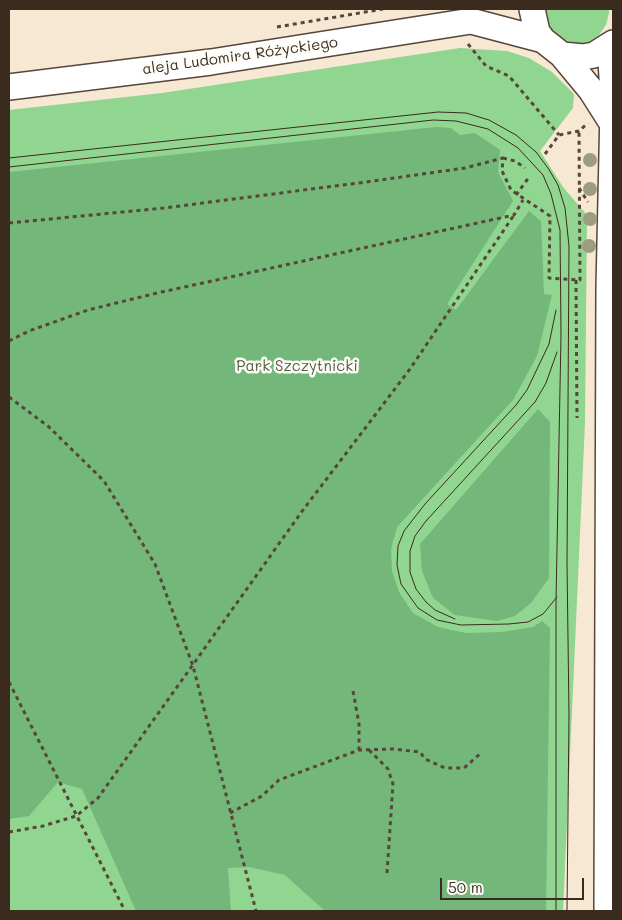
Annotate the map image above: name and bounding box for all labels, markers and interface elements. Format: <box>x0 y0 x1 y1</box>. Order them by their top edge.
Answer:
street label: aleja Ludomira Różyckiego <box>141 33 339 79</box>
park label: Park Szczytnicki <box>236 357 358 375</box>
scale bar <box>442 868 586 900</box>
text: 50 m <box>448 877 483 897</box>

